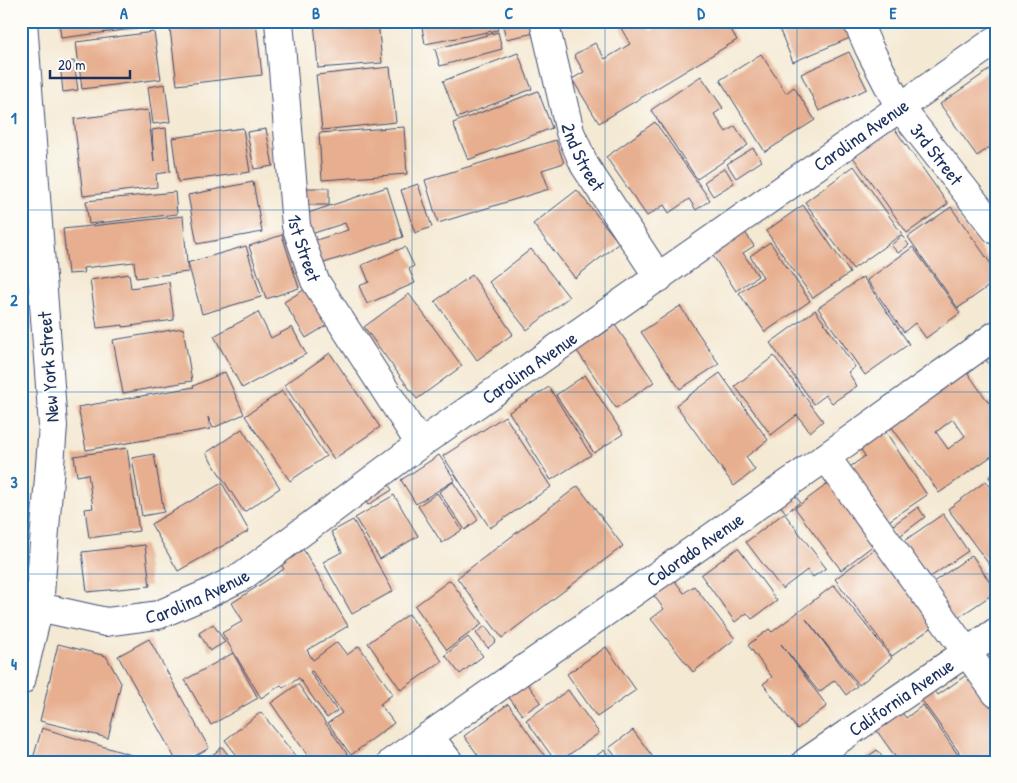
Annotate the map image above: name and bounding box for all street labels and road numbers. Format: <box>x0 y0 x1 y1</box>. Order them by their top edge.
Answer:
street label: Carolina Avenue <box>808 92 914 177</box>
street label: 3rd Street <box>904 118 969 191</box>
street label: 2nd Street <box>555 120 611 197</box>
street label: 1st Street <box>282 214 327 286</box>
street label: New York Street <box>31 310 65 423</box>
street label: Carolina Avenue <box>476 325 583 410</box>
street label: Colorado Avenue <box>641 506 749 592</box>
street label: Carolina Avenue <box>144 562 255 630</box>
street label: California Avenue <box>843 652 959 742</box>

